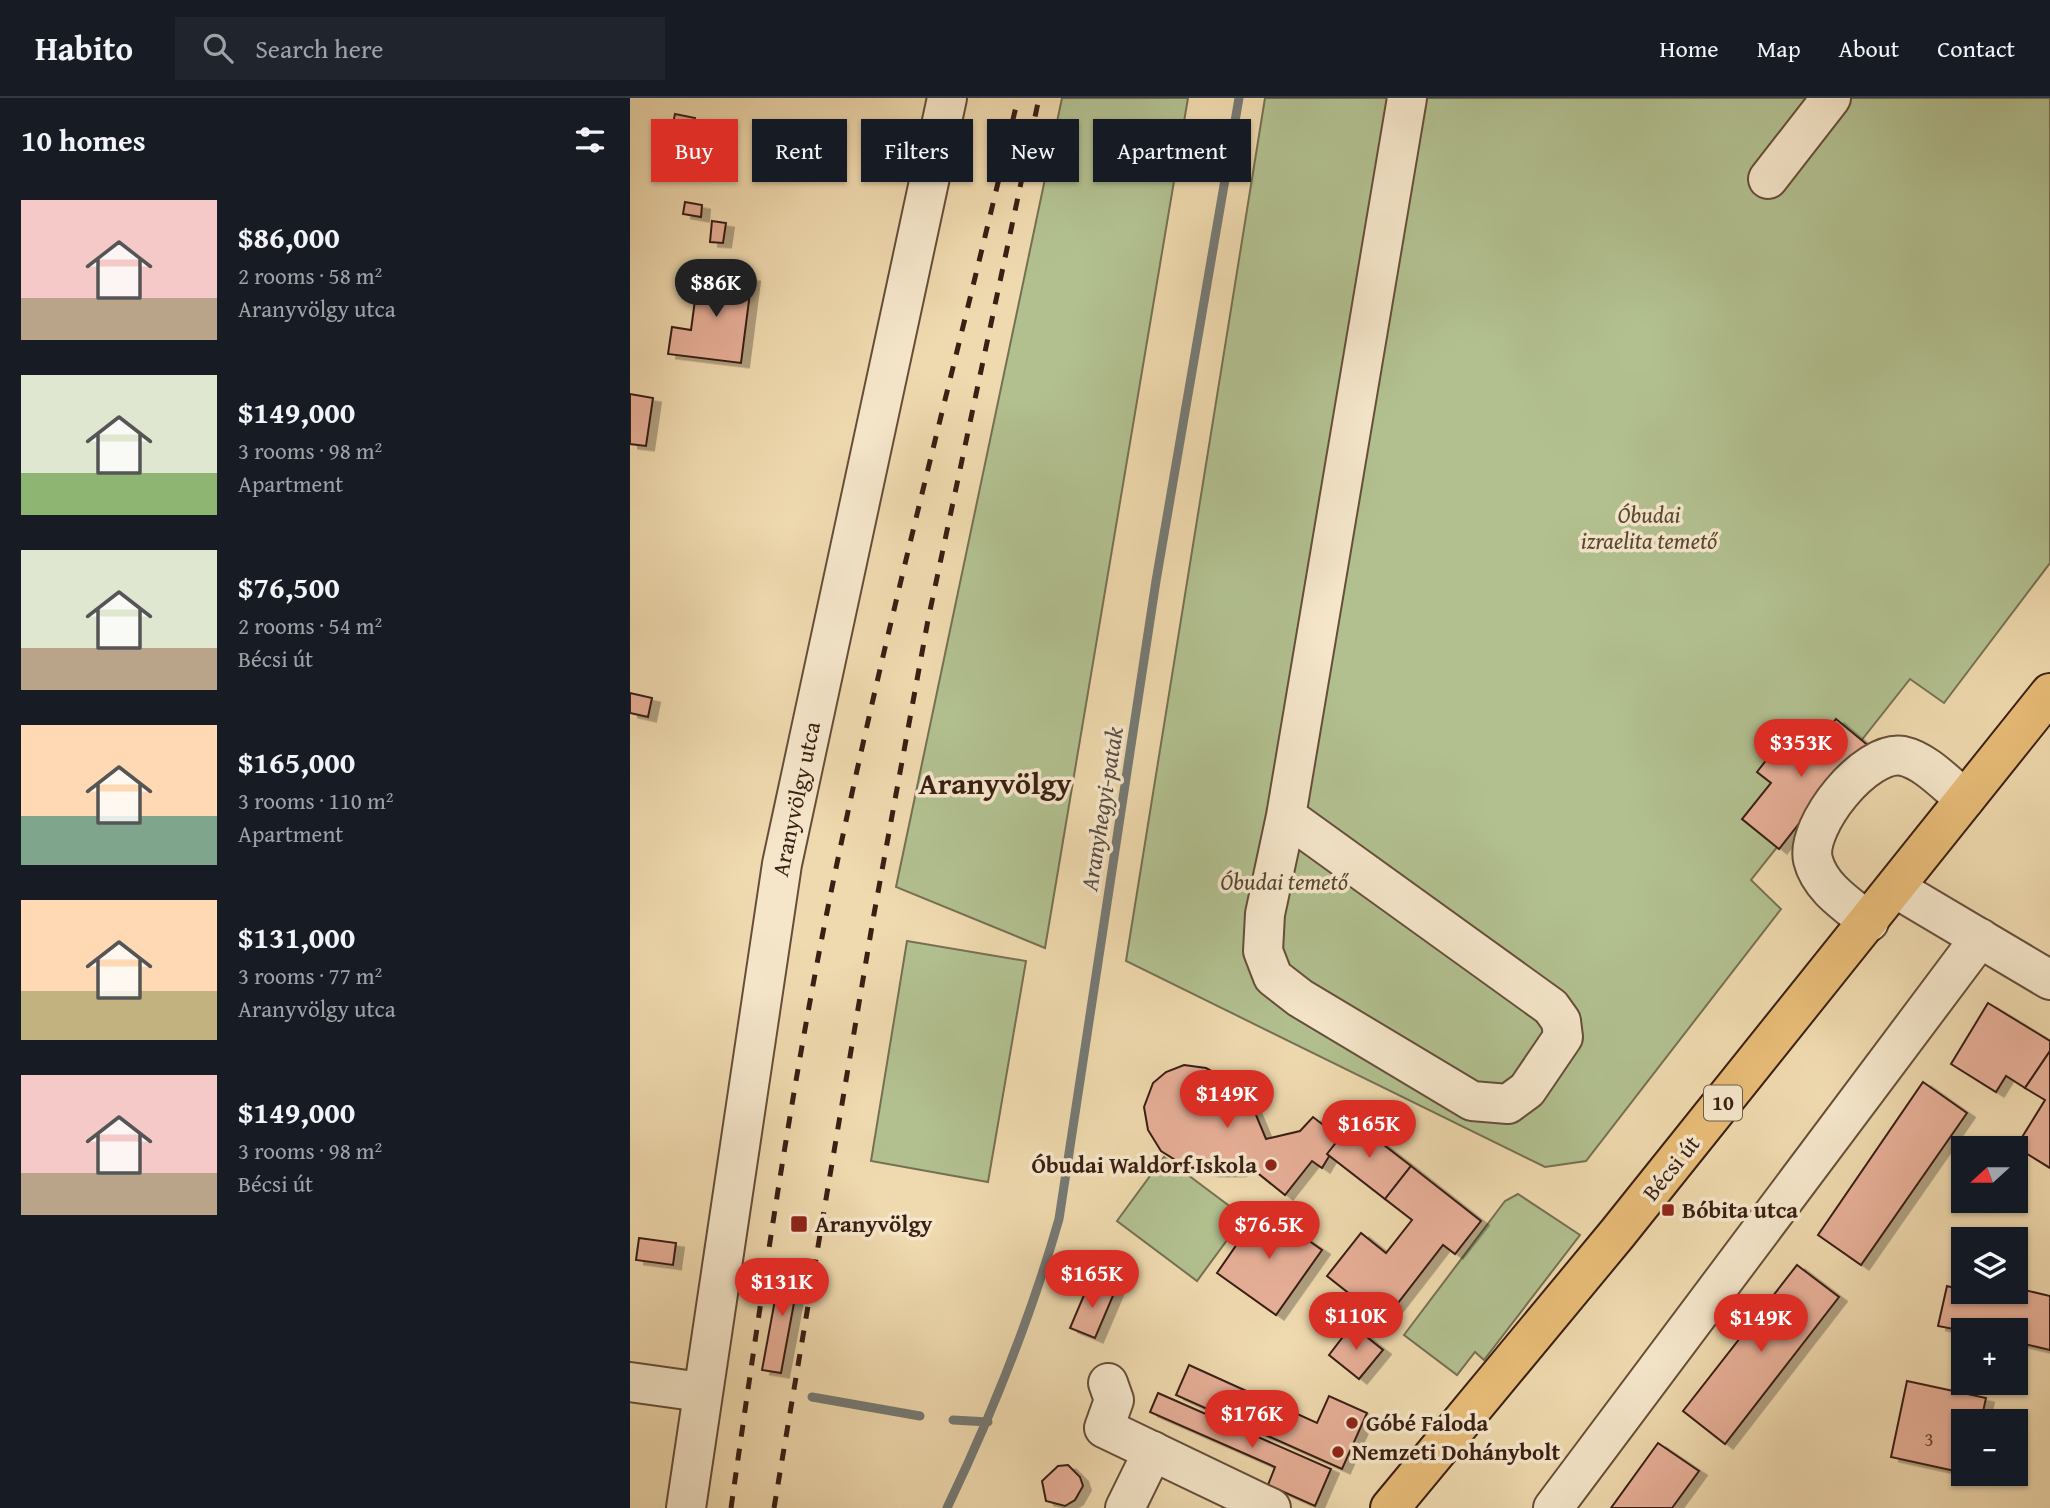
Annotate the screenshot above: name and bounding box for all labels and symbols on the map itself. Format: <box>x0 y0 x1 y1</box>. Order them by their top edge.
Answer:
pin: $86K <box>675 260 757 319</box>
park label: Óbudai izraelita temető <box>1581 498 1718 557</box>
street label: Aranyvölgy utca <box>763 718 828 879</box>
pin: $353K <box>1752 720 1850 779</box>
water label: Aranyhegyi-patak <box>1071 724 1132 894</box>
district label: Aranyvölgy <box>919 761 1072 805</box>
park label: Óbudai temető <box>1220 865 1349 898</box>
pin: $149K <box>1178 1070 1276 1130</box>
road number: 10 <box>1704 1086 1742 1121</box>
pin: $165K <box>1320 1100 1418 1160</box>
street label: Bécsi út <box>1634 1128 1707 1207</box>
north arrow <box>1951 1136 2028 1213</box>
place label: Óbudai Waldorf Iskola <box>1031 1148 1257 1181</box>
marker: Óbudai Waldorf Iskola <box>1263 1157 1279 1173</box>
place label: Bóbita utca <box>1682 1193 1798 1226</box>
pin: $76.5K <box>1212 1202 1326 1261</box>
marker: Bóbita utca <box>1660 1202 1676 1218</box>
place label: Aranyvölgy <box>815 1207 932 1240</box>
marker: Aranyvölgy <box>789 1214 809 1234</box>
pin: $165K <box>1043 1250 1141 1310</box>
pin: $131K <box>733 1258 831 1318</box>
pin: $110K <box>1307 1292 1405 1352</box>
pin: $149K <box>1712 1294 1810 1354</box>
pin: $176K <box>1203 1390 1301 1450</box>
place label: Góbé Faloda <box>1366 1406 1489 1439</box>
marker: Góbé Faloda <box>1344 1415 1360 1431</box>
house number: 3 <box>1924 1425 1934 1453</box>
place label: Nemzeti Dohánybolt <box>1352 1435 1560 1468</box>
marker: Nemzeti Dohánybolt <box>1330 1444 1346 1460</box>

